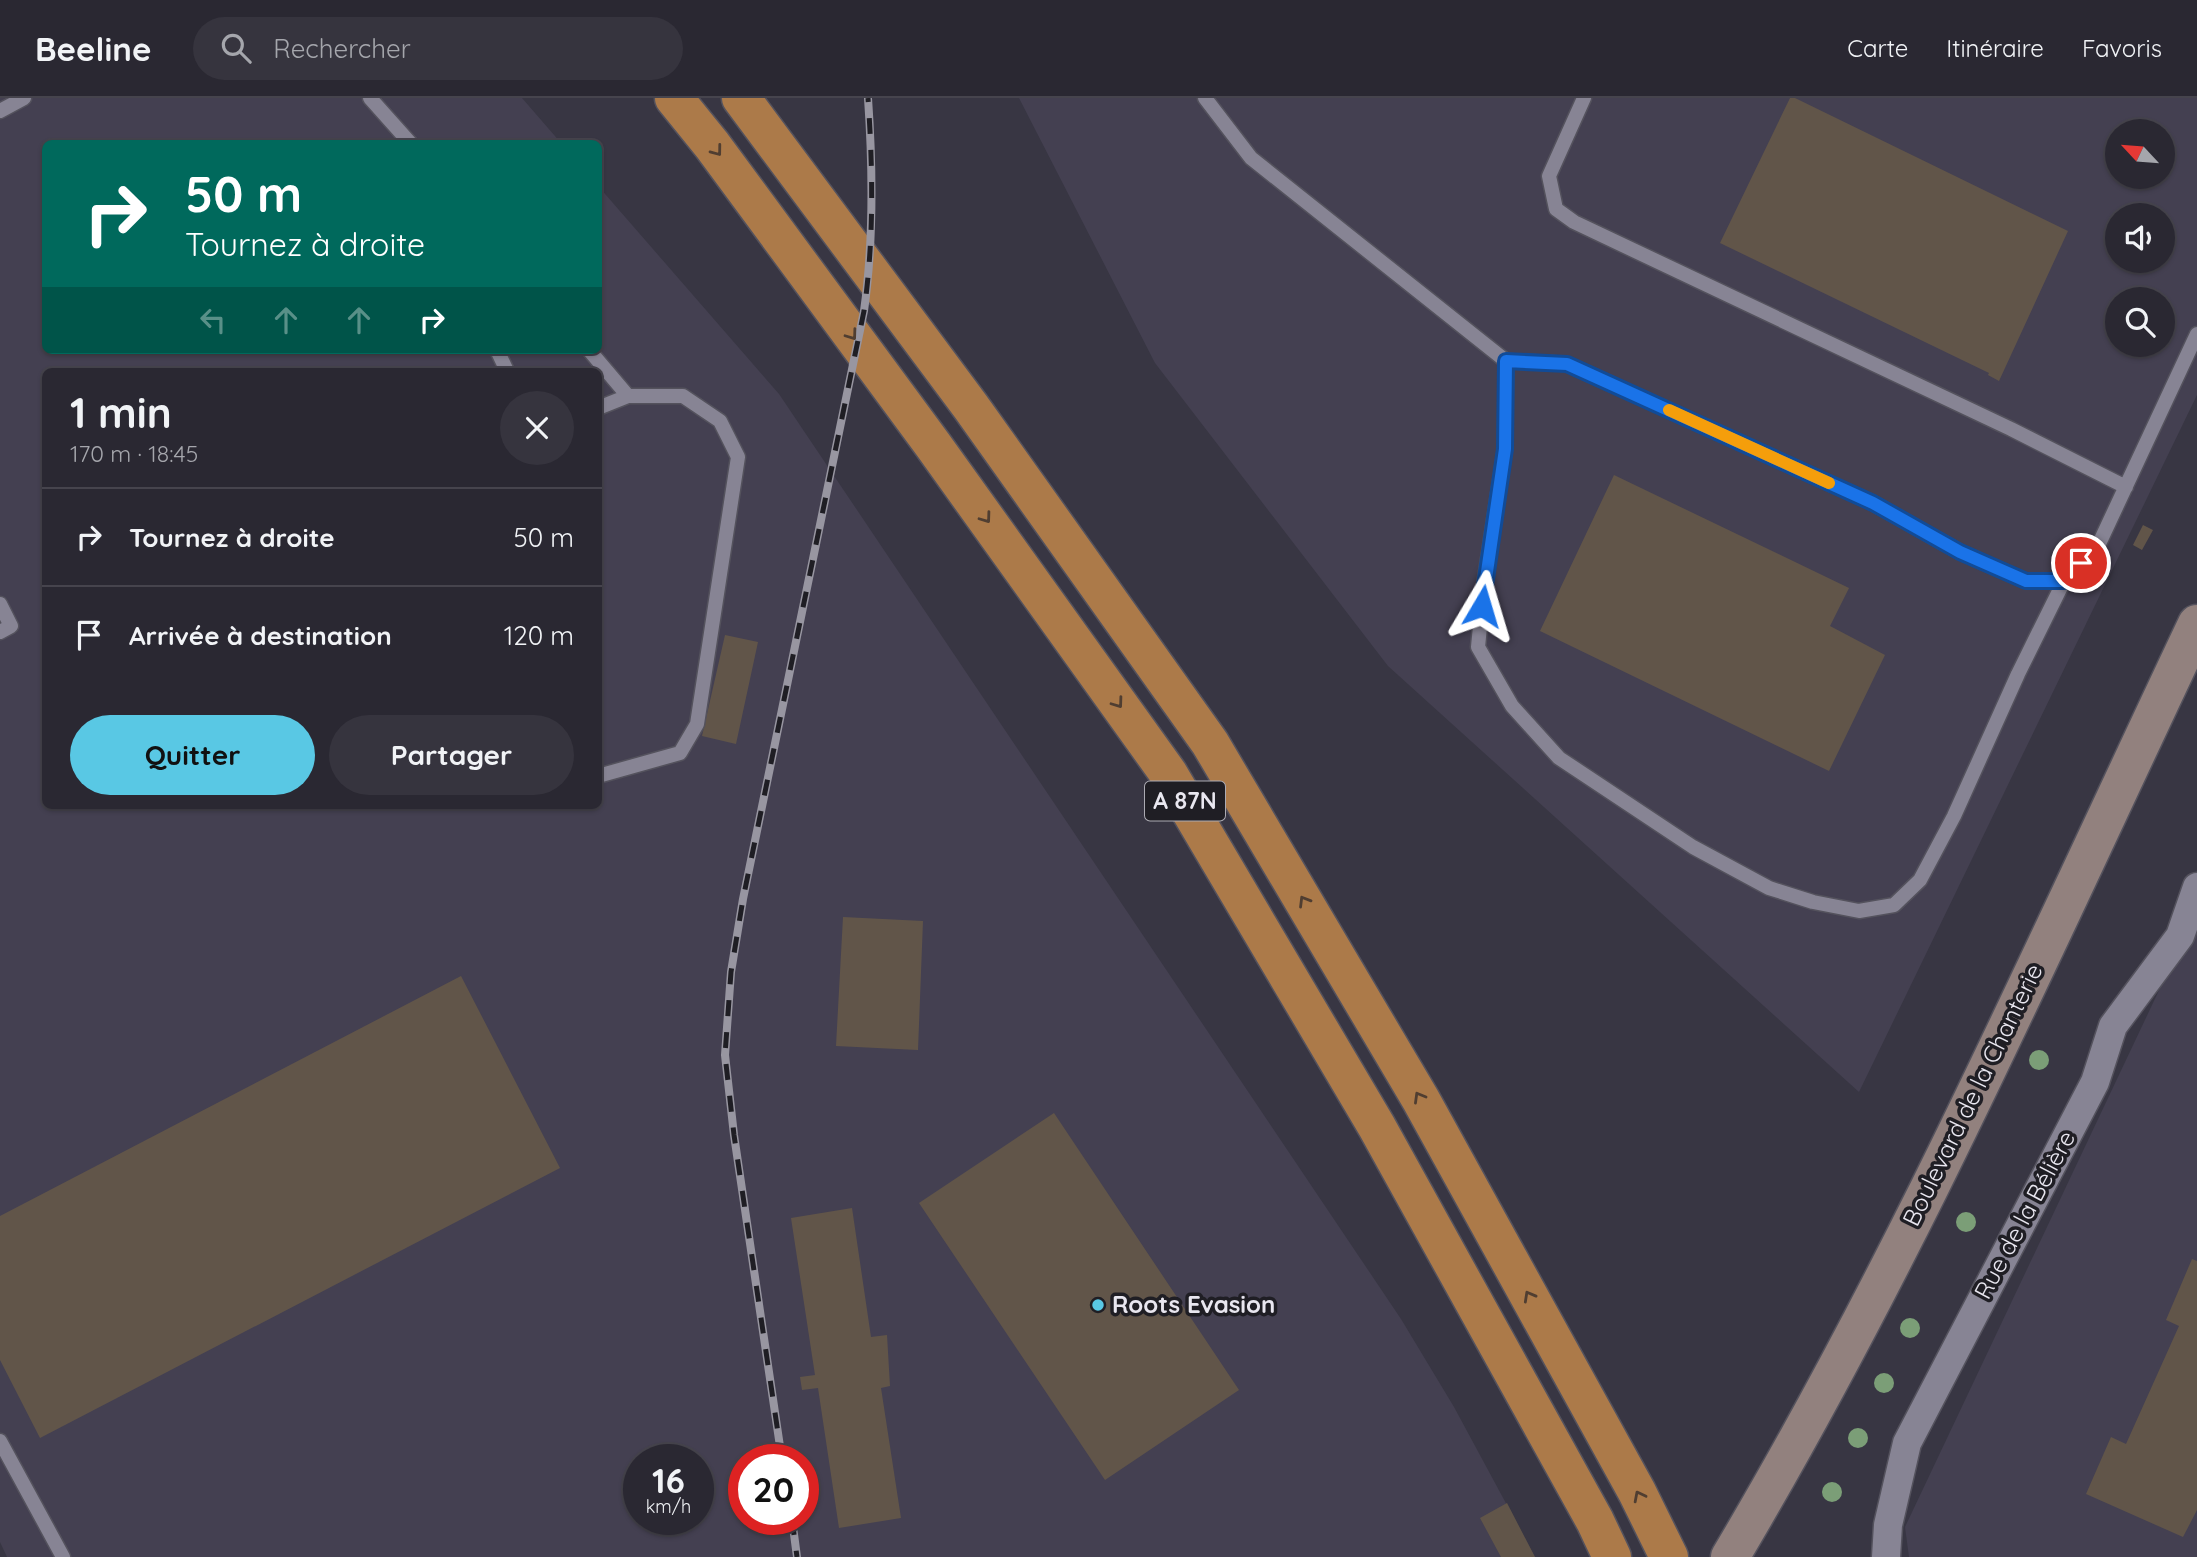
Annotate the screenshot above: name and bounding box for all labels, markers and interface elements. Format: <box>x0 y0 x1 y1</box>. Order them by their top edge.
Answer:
search box <box>193 17 683 80</box>
text: Beeline <box>35 28 151 69</box>
icon: search <box>217 29 255 67</box>
text: Rechercher <box>273 32 411 65</box>
text: Carte <box>1847 33 1908 63</box>
text: Itinéraire <box>1946 33 2044 63</box>
text: Favoris <box>2082 33 2162 63</box>
north arrow <box>2105 119 2175 189</box>
map controls <box>2105 119 2175 357</box>
one-way arrow <box>708 144 721 156</box>
text: 50 m <box>185 163 302 224</box>
icon: right <box>70 168 161 259</box>
button: sound <box>2105 203 2175 273</box>
text: Tournez à droite <box>185 224 425 264</box>
button: search <box>2105 287 2175 357</box>
icon: left <box>194 301 232 339</box>
icon: ahead <box>267 301 305 339</box>
icon: ahead <box>340 301 378 339</box>
icon: right <box>413 301 451 339</box>
one-way arrow <box>843 327 856 339</box>
text: 1 min <box>70 386 172 439</box>
button: close <box>500 391 574 465</box>
text: 170 m · 18:45 <box>70 439 198 468</box>
one-way arrow <box>977 510 990 523</box>
icon: right <box>70 518 108 556</box>
text: Tournez à droite <box>129 521 334 554</box>
text: 50 m <box>514 521 574 554</box>
pin <box>2051 533 2111 593</box>
icon: arrive <box>2062 544 2100 582</box>
position arrow <box>1445 569 1519 643</box>
icon: arrive <box>70 616 108 654</box>
text: Arrivée à destination <box>129 619 392 652</box>
text: 120 m <box>504 619 574 652</box>
one-way arrow <box>1110 695 1122 708</box>
button: Quitter <box>70 715 315 795</box>
button: Partager <box>329 715 574 795</box>
road number: A 87N <box>1145 782 1225 820</box>
one-way arrow <box>1299 896 1312 909</box>
street label: Boulevard de la Chanterie <box>1895 959 2049 1231</box>
one-way arrow <box>1414 1092 1427 1105</box>
street label: Rue de la Bélière <box>1967 1125 2081 1304</box>
place label: Roots Evasion <box>1112 1289 1275 1319</box>
one-way arrow <box>1524 1291 1537 1304</box>
marker: Roots Evasion <box>1090 1297 1106 1313</box>
speed limit sign: 20 <box>728 1444 819 1535</box>
text: 16 <box>652 1458 685 1502</box>
one-way arrow <box>1633 1491 1647 1503</box>
text: km/h <box>646 1495 691 1518</box>

